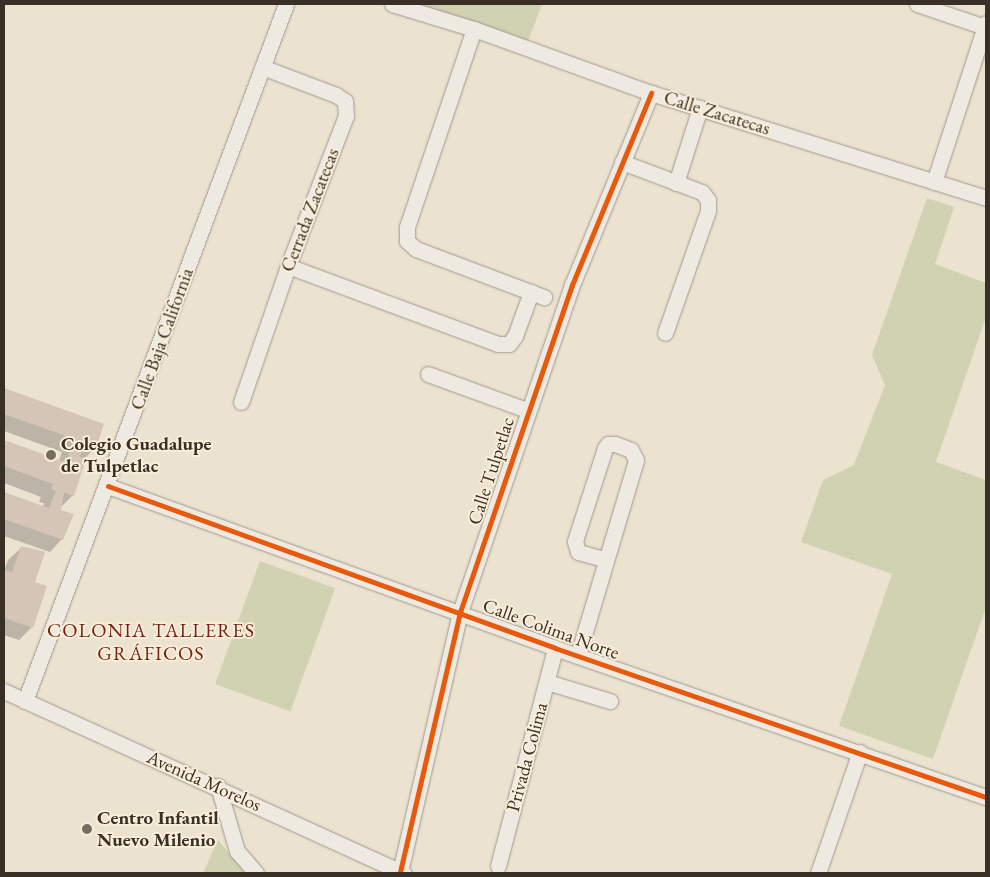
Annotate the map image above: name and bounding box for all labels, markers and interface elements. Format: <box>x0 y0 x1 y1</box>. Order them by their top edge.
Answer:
street label: Calle Zacatecas <box>661 86 773 140</box>
street label: Cerrada Zacatecas <box>276 145 344 275</box>
street label: Calle Baja California <box>126 265 198 413</box>
street label: Calle Tulpetlac <box>463 414 519 528</box>
place label: Colegio Guadalupe de Tulpetlac <box>61 433 211 477</box>
marker: Colegio Guadalupe de Tulpetlac <box>45 449 57 461</box>
street label: Calle Colima Norte <box>480 594 622 664</box>
district label: COLONIA TALLERES GRÁFICOS <box>45 619 257 666</box>
street label: Privada Colima <box>501 700 553 814</box>
street label: Avenida Morelos <box>143 746 265 816</box>
place label: Centro Infantil Nuevo Milenio <box>97 807 219 851</box>
marker: Centro Infantil Nuevo Milenio <box>81 823 93 835</box>

